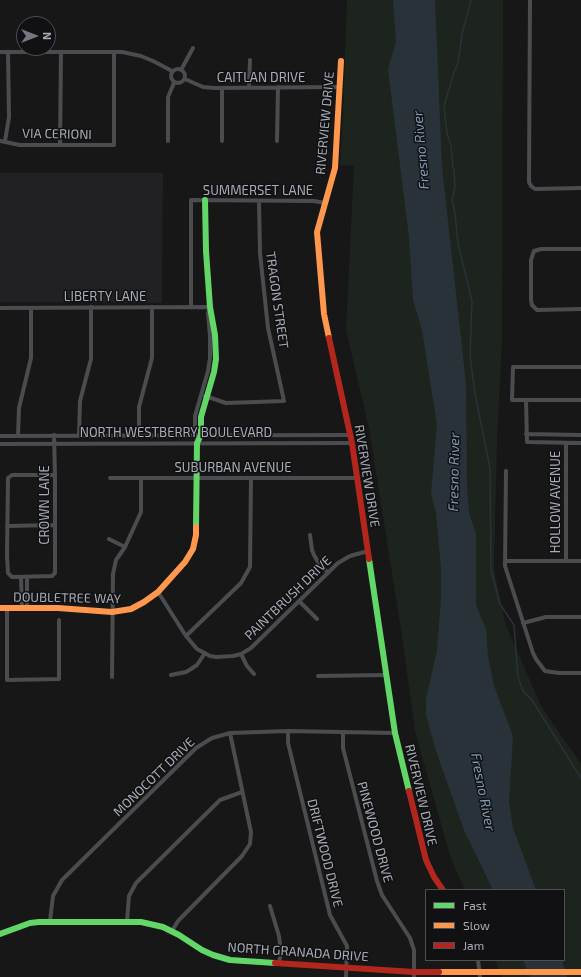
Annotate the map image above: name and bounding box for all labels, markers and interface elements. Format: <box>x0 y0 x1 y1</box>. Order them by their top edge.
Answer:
north arrow <box>16 16 56 56</box>
text: N <box>41 32 54 40</box>
street label: CAITLAN DRIVE <box>217 70 305 86</box>
street label: RIVERVIEW DRIVE <box>313 71 337 175</box>
water label: Fresno River <box>409 110 433 190</box>
street label: VIA CERIONI <box>22 126 92 142</box>
street label: SUMMERSET LANE <box>203 183 313 199</box>
street label: TRAGON STREET <box>262 251 292 349</box>
street label: LIBERTY LANE <box>64 289 146 305</box>
street label: RIVERVIEW DRIVE <box>351 424 383 528</box>
street label: NORTH WESTBERRY BOULEVARD <box>80 425 272 441</box>
water label: Fresno River <box>445 432 463 512</box>
street label: HOLLOW AVENUE <box>548 451 564 553</box>
street label: SUBURBAN AVENUE <box>175 460 291 476</box>
street label: CROWN LANE <box>37 465 53 545</box>
street label: PAINTBRUSH DRIVE <box>241 553 335 643</box>
street label: DOUBLETREE WAY <box>13 589 121 607</box>
street label: MONOCOTT DRIVE <box>110 734 198 820</box>
street label: RIVERVIEW DRIVE <box>402 743 440 847</box>
water label: Fresno River <box>467 752 499 832</box>
street label: PINEWOOD DRIVE <box>354 780 396 884</box>
street label: DRIFTWOOD DRIVE <box>304 797 346 909</box>
legend <box>425 889 565 961</box>
text: Fast <box>463 898 486 912</box>
text: Slow <box>463 918 490 932</box>
text: Jam <box>463 938 484 952</box>
street label: NORTH GRANADA DRIVE <box>227 939 369 965</box>

